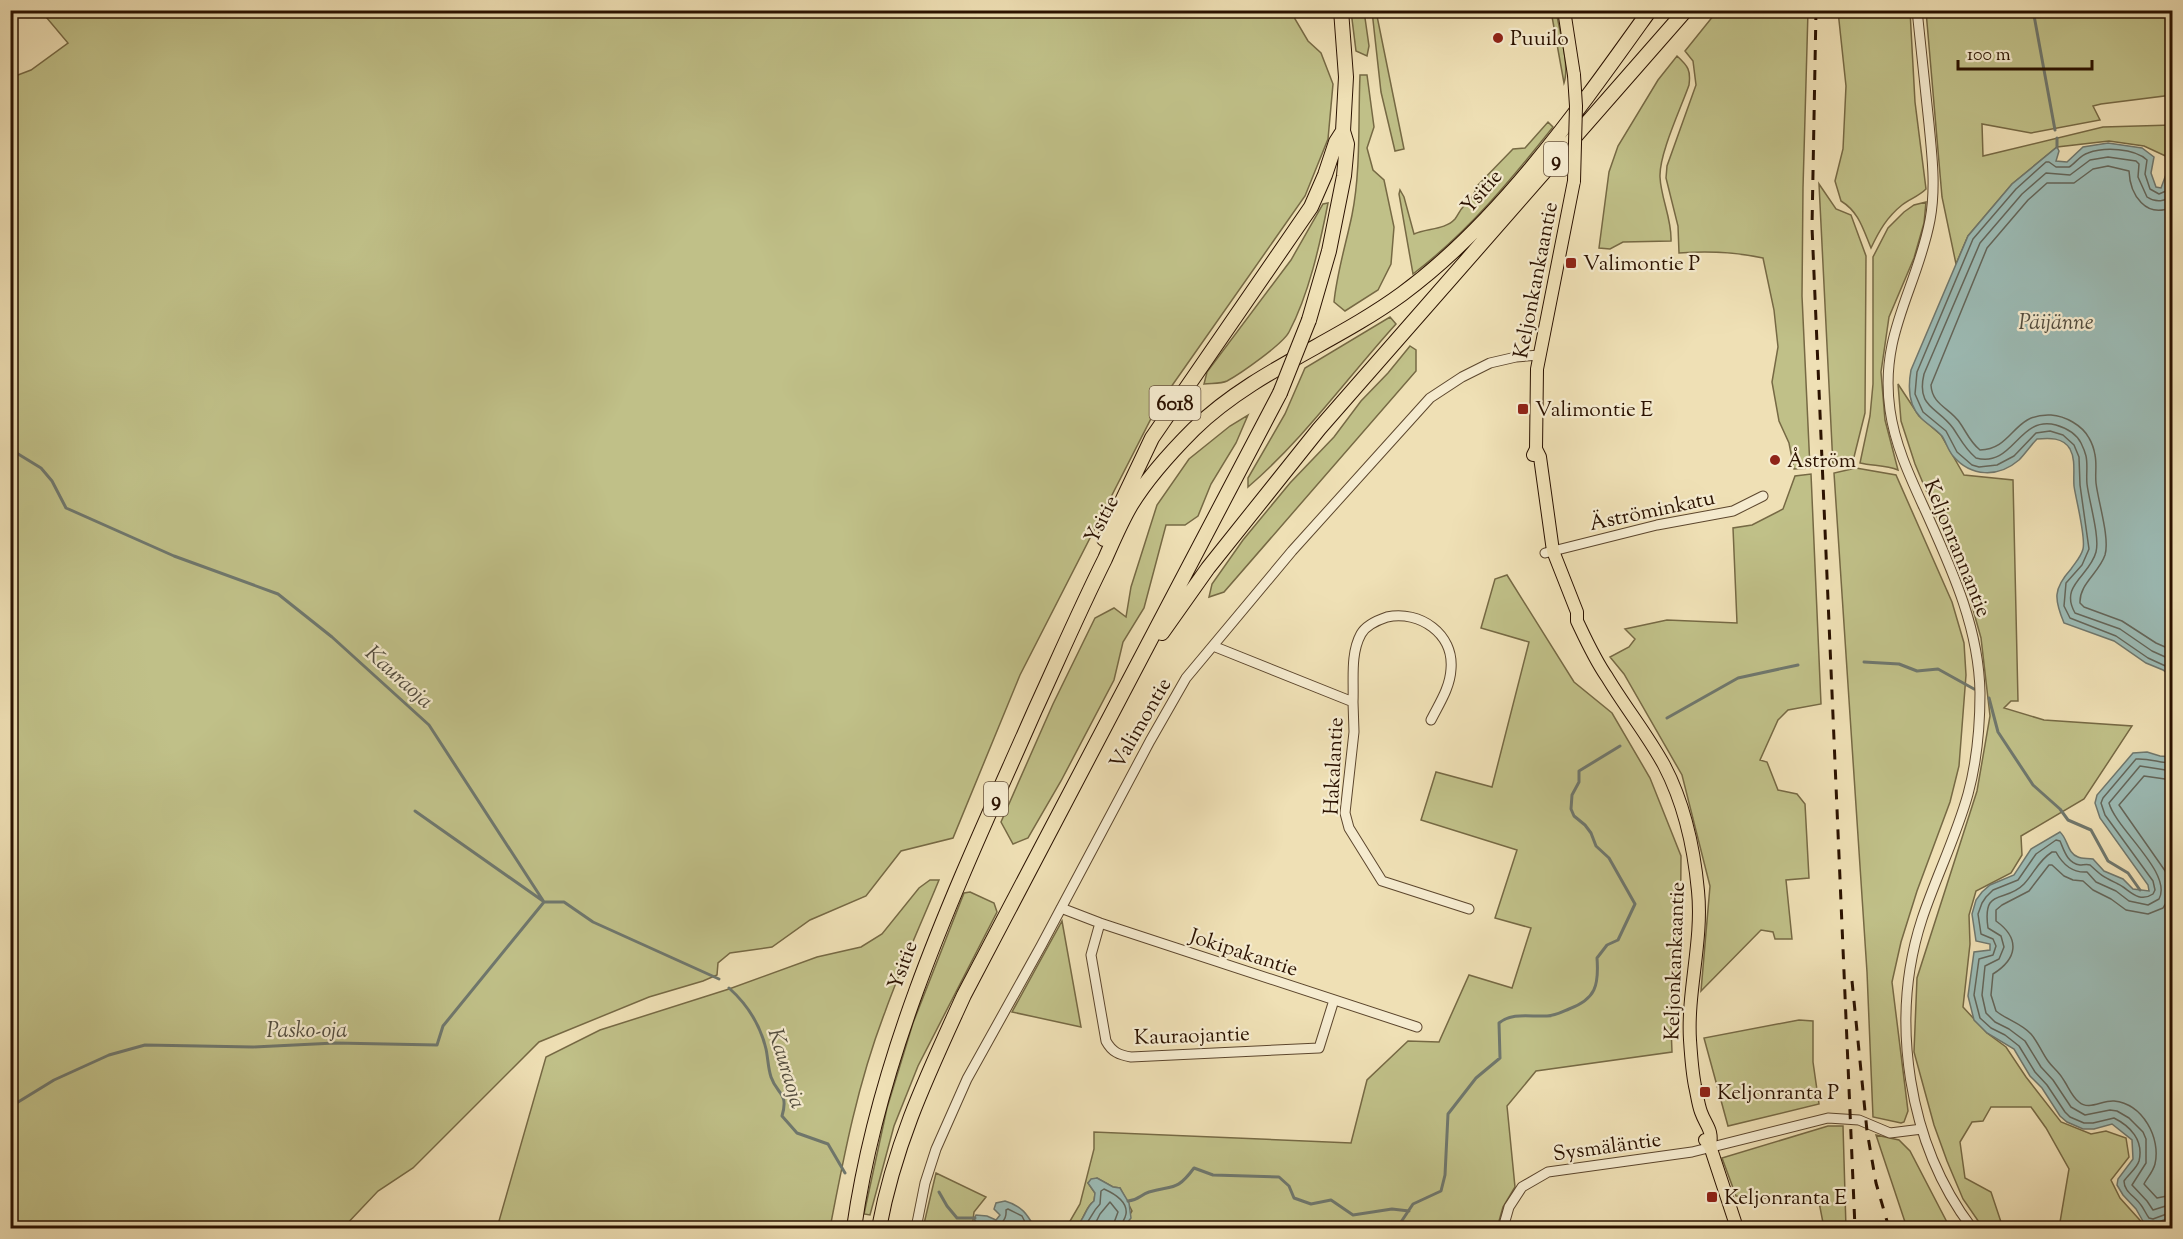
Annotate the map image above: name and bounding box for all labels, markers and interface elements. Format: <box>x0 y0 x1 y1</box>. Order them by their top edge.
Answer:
place label: Puuilo <box>1510 25 1569 55</box>
marker: Puuilo <box>1491 31 1505 45</box>
scale bar <box>1958 33 2092 71</box>
text: 100 m <box>1967 43 2011 69</box>
road number: 9 <box>1544 142 1568 176</box>
street label: Ysitie <box>1455 163 1510 221</box>
street label: Keljonkankaantie <box>1507 200 1567 361</box>
place label: Valimontie P <box>1583 250 1700 280</box>
marker: Valimontie P <box>1564 256 1578 270</box>
water label: Päijänne <box>2018 308 2094 340</box>
road number: 6018 <box>1150 386 1200 420</box>
place label: Valimontie E <box>1535 396 1653 426</box>
marker: Valimontie E <box>1516 402 1530 416</box>
place label: Åström <box>1787 447 1856 477</box>
marker: Åström <box>1768 453 1782 467</box>
street label: Keljonrannantie <box>1915 475 1997 622</box>
street label: Äströminkatu <box>1587 484 1718 540</box>
street label: Ysitie <box>1078 491 1128 549</box>
water label: Kauraoja <box>357 639 439 718</box>
street label: Valimontie <box>1104 673 1180 775</box>
street label: Hakalantie <box>1317 716 1353 816</box>
road number: 9 <box>984 782 1008 816</box>
street label: Keljonkankaantie <box>1658 881 1694 1041</box>
street label: Jokipakantie <box>1184 922 1301 986</box>
street label: Ysitie <box>881 937 927 995</box>
water label: Pasko-oja <box>267 1016 347 1048</box>
street label: Kauraojantie <box>1134 1020 1250 1054</box>
water label: Kauraoja <box>758 1025 812 1113</box>
place label: Keljonranta P <box>1717 1079 1839 1109</box>
marker: Keljonranta P <box>1698 1085 1712 1099</box>
street label: Sysmäläntie <box>1551 1126 1663 1170</box>
place label: Keljonranta E <box>1724 1184 1847 1214</box>
marker: Keljonranta E <box>1705 1190 1719 1204</box>

